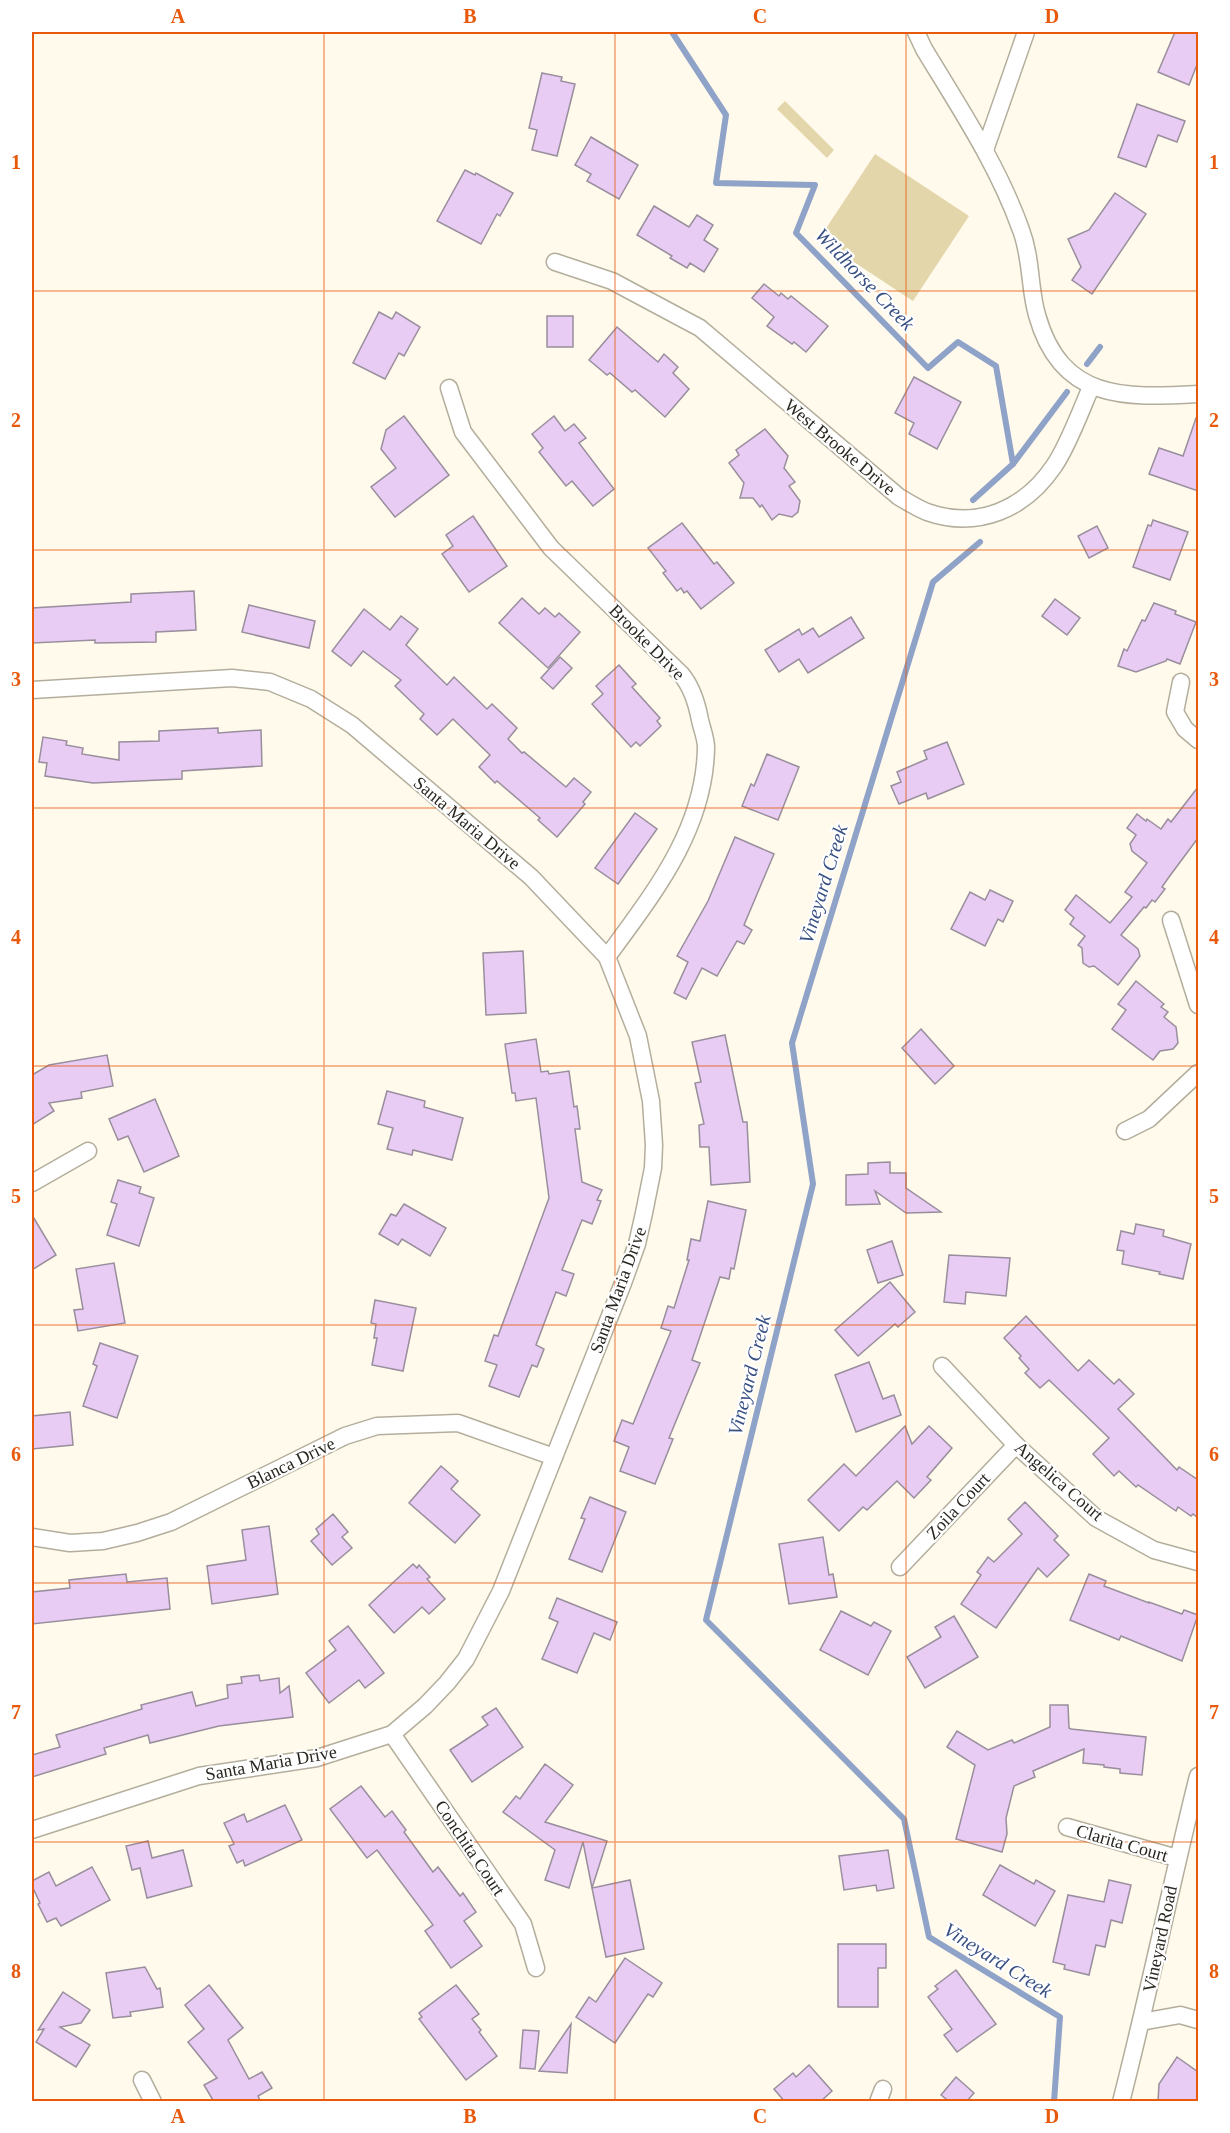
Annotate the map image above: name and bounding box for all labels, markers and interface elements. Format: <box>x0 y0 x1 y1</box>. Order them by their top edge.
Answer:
text: A <box>171 5 186 27</box>
text: B <box>463 5 477 27</box>
text: C <box>753 5 767 27</box>
text: D <box>1045 5 1059 27</box>
text: 1 <box>11 151 21 173</box>
text: 1 <box>1209 151 1219 173</box>
water label: Wildhorse Creek <box>811 223 920 335</box>
street label: West Brooke Drive <box>781 395 899 499</box>
text: 2 <box>11 409 21 431</box>
text: 2 <box>1209 409 1219 431</box>
street label: Brooke Drive <box>605 600 689 684</box>
text: 3 <box>11 668 21 690</box>
text: 3 <box>1209 668 1219 690</box>
street label: Santa Maria Drive <box>410 773 524 873</box>
water label: Vineyard Creek <box>794 821 853 946</box>
text: 4 <box>11 926 21 948</box>
text: 4 <box>1209 926 1219 948</box>
text: 5 <box>11 1185 21 1207</box>
text: 5 <box>1209 1185 1219 1207</box>
street label: Santa Maria Drive <box>586 1224 650 1356</box>
water label: Vineyard Creek <box>723 1312 776 1438</box>
street label: Blanca Drive <box>244 1433 338 1493</box>
street label: Angelica Court <box>1011 1437 1107 1525</box>
text: 6 <box>11 1443 21 1465</box>
text: 6 <box>1209 1443 1219 1465</box>
street label: Zoila Court <box>922 1469 994 1543</box>
text: 7 <box>11 1701 21 1723</box>
text: 7 <box>1209 1701 1219 1723</box>
street label: Santa Maria Drive <box>204 1742 338 1784</box>
street label: Conchita Court <box>431 1797 509 1899</box>
street label: Clarita Court <box>1074 1820 1170 1866</box>
street label: Vineyard Road <box>1139 1884 1181 1994</box>
water label: Vineyard Creek <box>939 1918 1057 2003</box>
text: 8 <box>11 1960 21 1982</box>
text: 8 <box>1209 1960 1219 1982</box>
text: A <box>171 2105 186 2127</box>
text: B <box>463 2105 477 2127</box>
text: C <box>753 2105 767 2127</box>
text: D <box>1045 2105 1059 2127</box>

